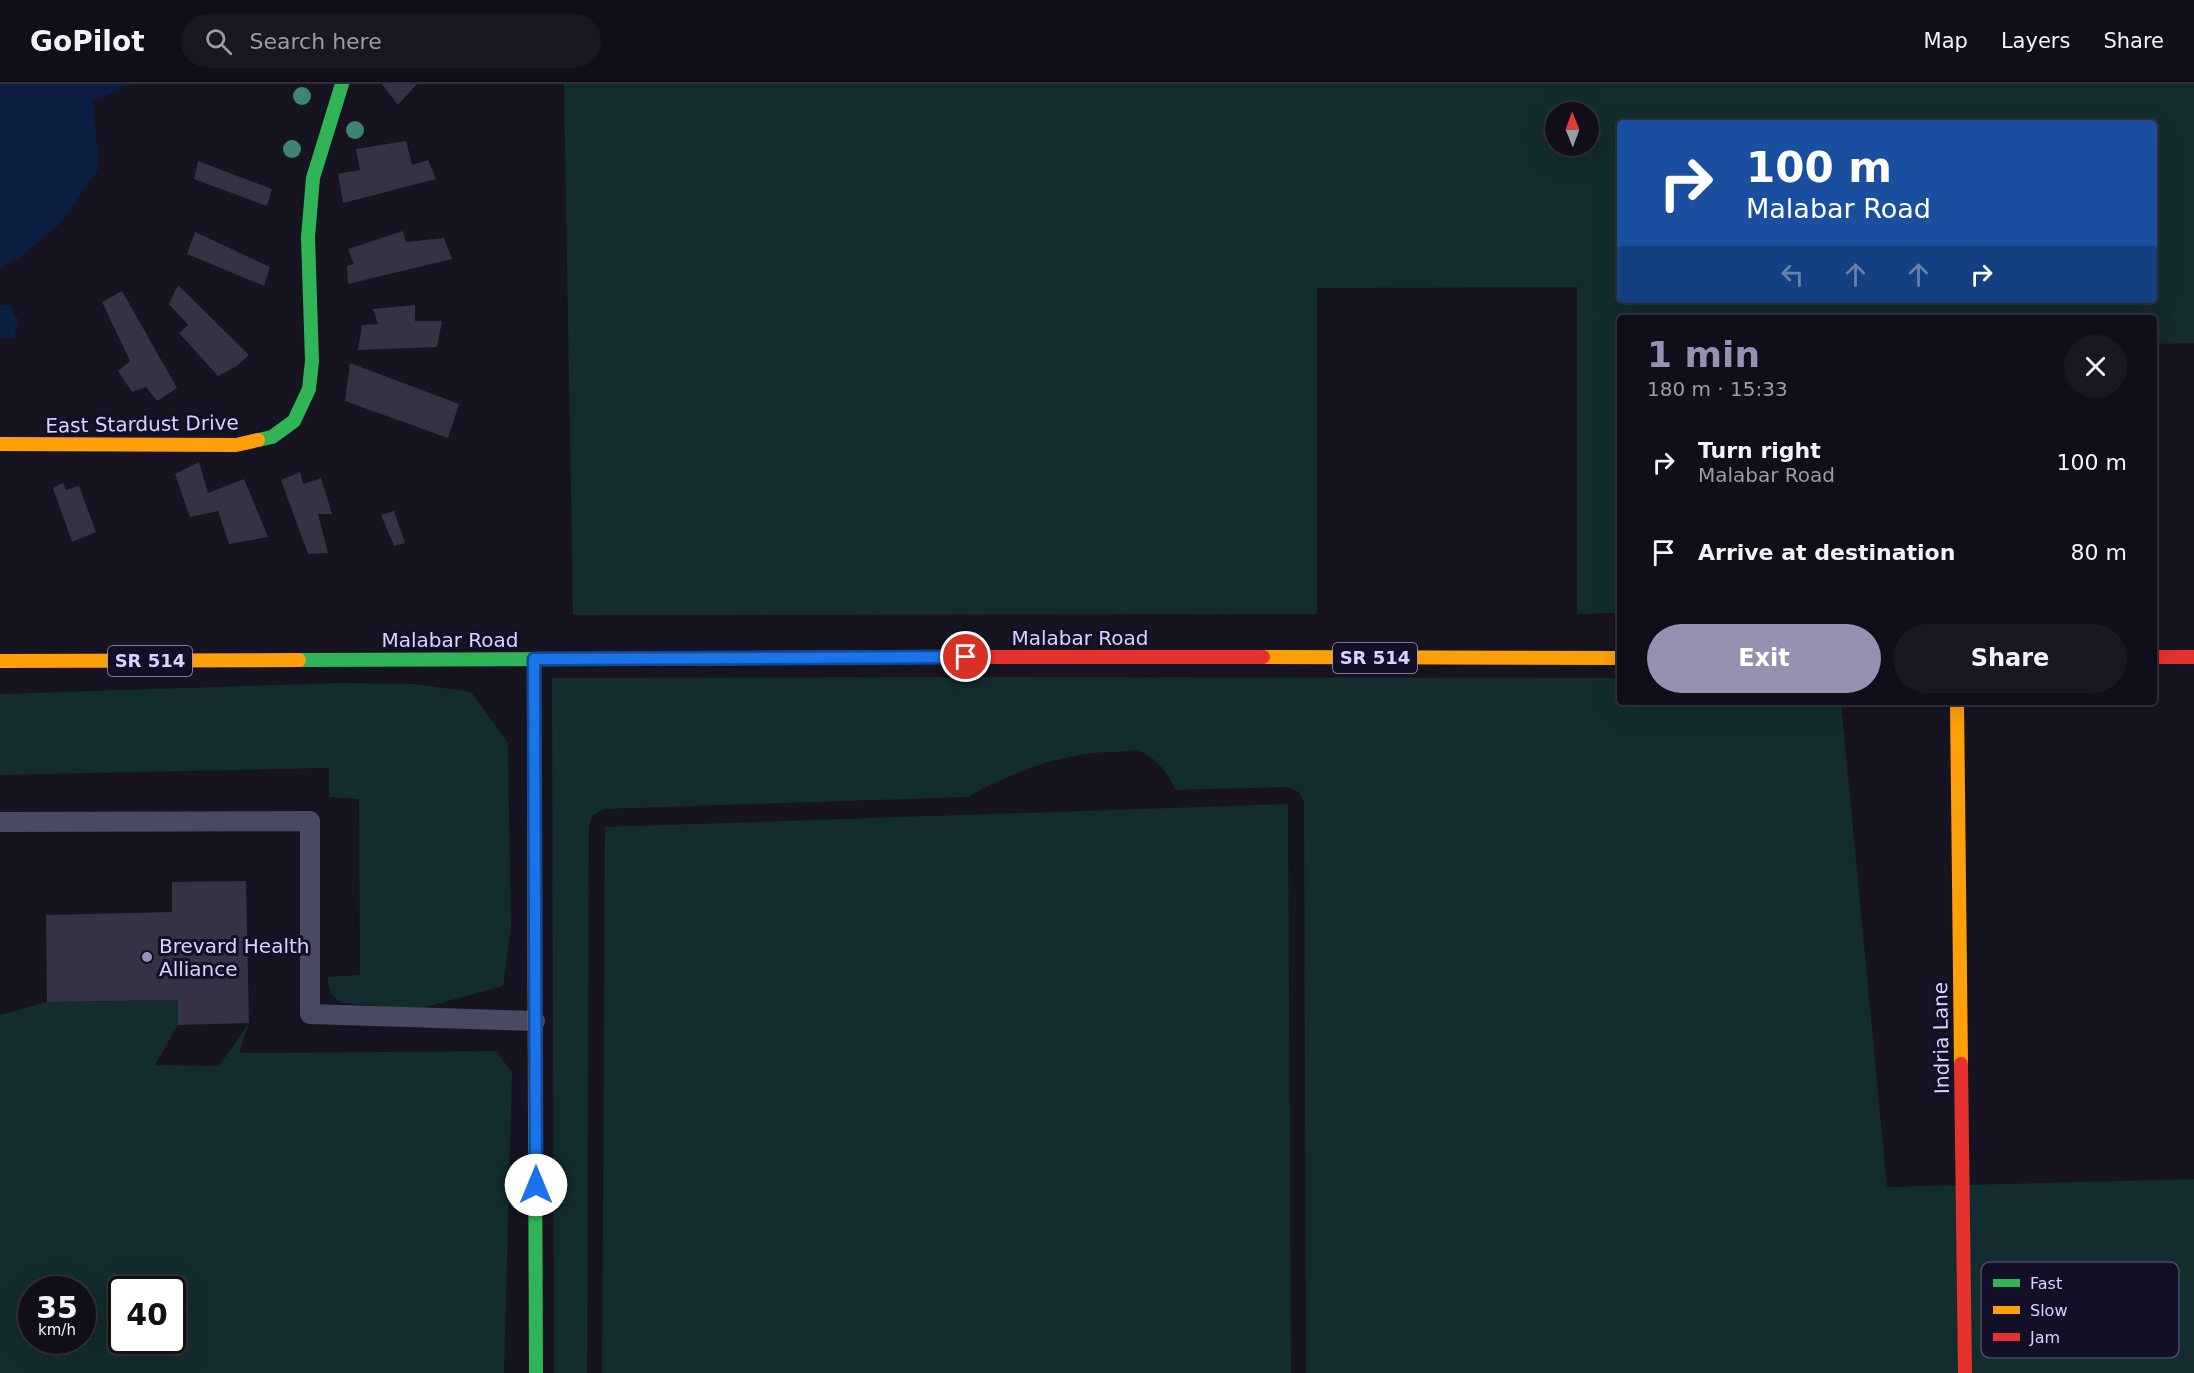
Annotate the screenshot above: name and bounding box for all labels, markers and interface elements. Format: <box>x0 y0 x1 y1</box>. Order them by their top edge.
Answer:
search box <box>181 14 601 68</box>
text: GoPilot <box>30 25 145 58</box>
icon: search <box>202 25 235 58</box>
text: Search here <box>250 29 382 54</box>
text: Map <box>1924 29 1968 53</box>
text: Layers <box>2001 29 2070 53</box>
text: Share <box>2103 29 2164 53</box>
north arrow <box>1545 102 1599 156</box>
map controls <box>1545 102 1599 156</box>
text: 100 m <box>1746 143 1892 192</box>
icon: right <box>1647 144 1725 222</box>
text: Malabar Road <box>1746 193 1931 224</box>
icon: left <box>1776 258 1809 291</box>
icon: ahead <box>1839 258 1872 291</box>
icon: ahead <box>1902 258 1935 291</box>
icon: right <box>1965 258 1998 291</box>
text: 1 min <box>1647 334 1760 375</box>
button: close <box>2064 335 2127 398</box>
text: 180 m · 15:33 <box>1647 377 1788 401</box>
street label: East Stardust Drive <box>45 410 239 438</box>
text: Turn right <box>1698 438 1821 463</box>
icon: right <box>1647 446 1680 479</box>
text: 100 m <box>2057 450 2127 475</box>
text: Malabar Road <box>1698 463 1835 487</box>
icon: arrive <box>1647 536 1680 569</box>
text: Arrive at destination <box>1698 540 1955 565</box>
text: 80 m <box>2071 540 2127 565</box>
button: Exit <box>1647 624 1881 693</box>
button: Share <box>1893 624 2127 693</box>
street label: Malabar Road <box>1011 626 1149 650</box>
street label: Malabar Road <box>381 628 519 652</box>
pin <box>940 631 991 682</box>
icon: arrive <box>949 640 982 673</box>
road number: SR 514 <box>1333 643 1417 673</box>
road number: SR 514 <box>108 646 192 676</box>
place label: Brevard Health Alliance <box>159 934 310 981</box>
marker: Brevard Health Alliance <box>140 950 154 964</box>
street label: Indria Lane <box>1928 982 1954 1094</box>
position arrow <box>504 1153 568 1217</box>
legend <box>1981 1262 2179 1358</box>
text: Fast <box>2030 1274 2062 1293</box>
speed limit sign: 40 <box>108 1276 186 1354</box>
text: 35 <box>36 1290 78 1325</box>
text: Slow <box>2030 1301 2067 1320</box>
text: km/h <box>38 1321 76 1339</box>
text: Jam <box>2029 1328 2060 1347</box>

